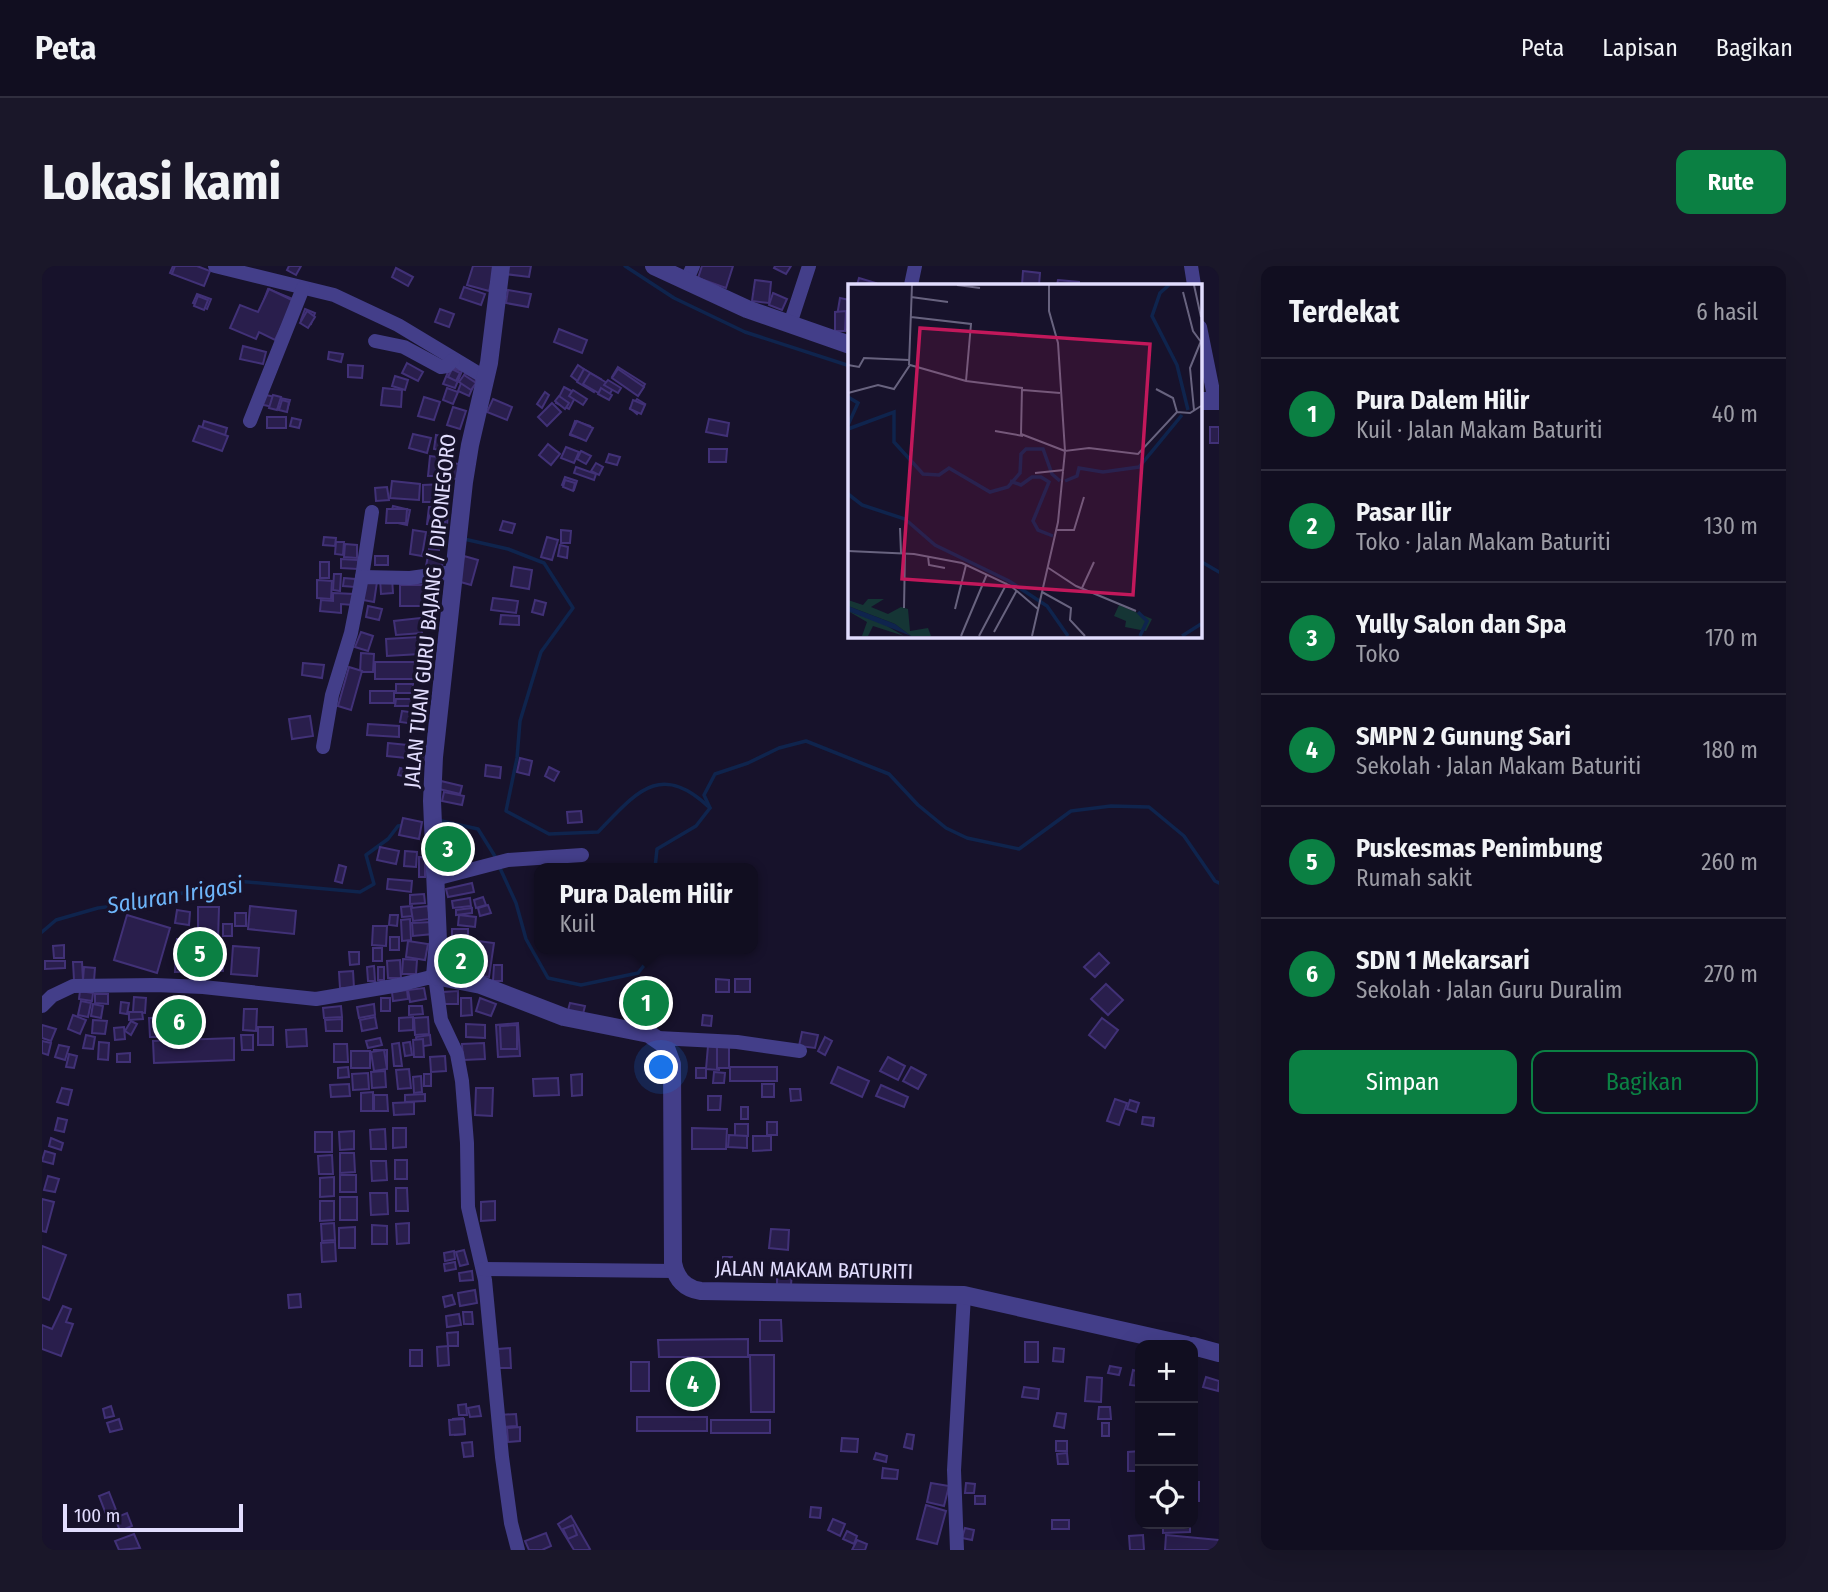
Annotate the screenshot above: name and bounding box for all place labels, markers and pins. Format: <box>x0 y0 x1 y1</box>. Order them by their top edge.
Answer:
pin: 3 <box>425 823 471 875</box>
pin: 5 <box>177 928 223 980</box>
pin: 2 <box>438 935 484 987</box>
pin: 1 <box>623 977 669 1029</box>
pin: 6 <box>156 996 202 1048</box>
pin: 4 <box>670 1358 716 1410</box>

